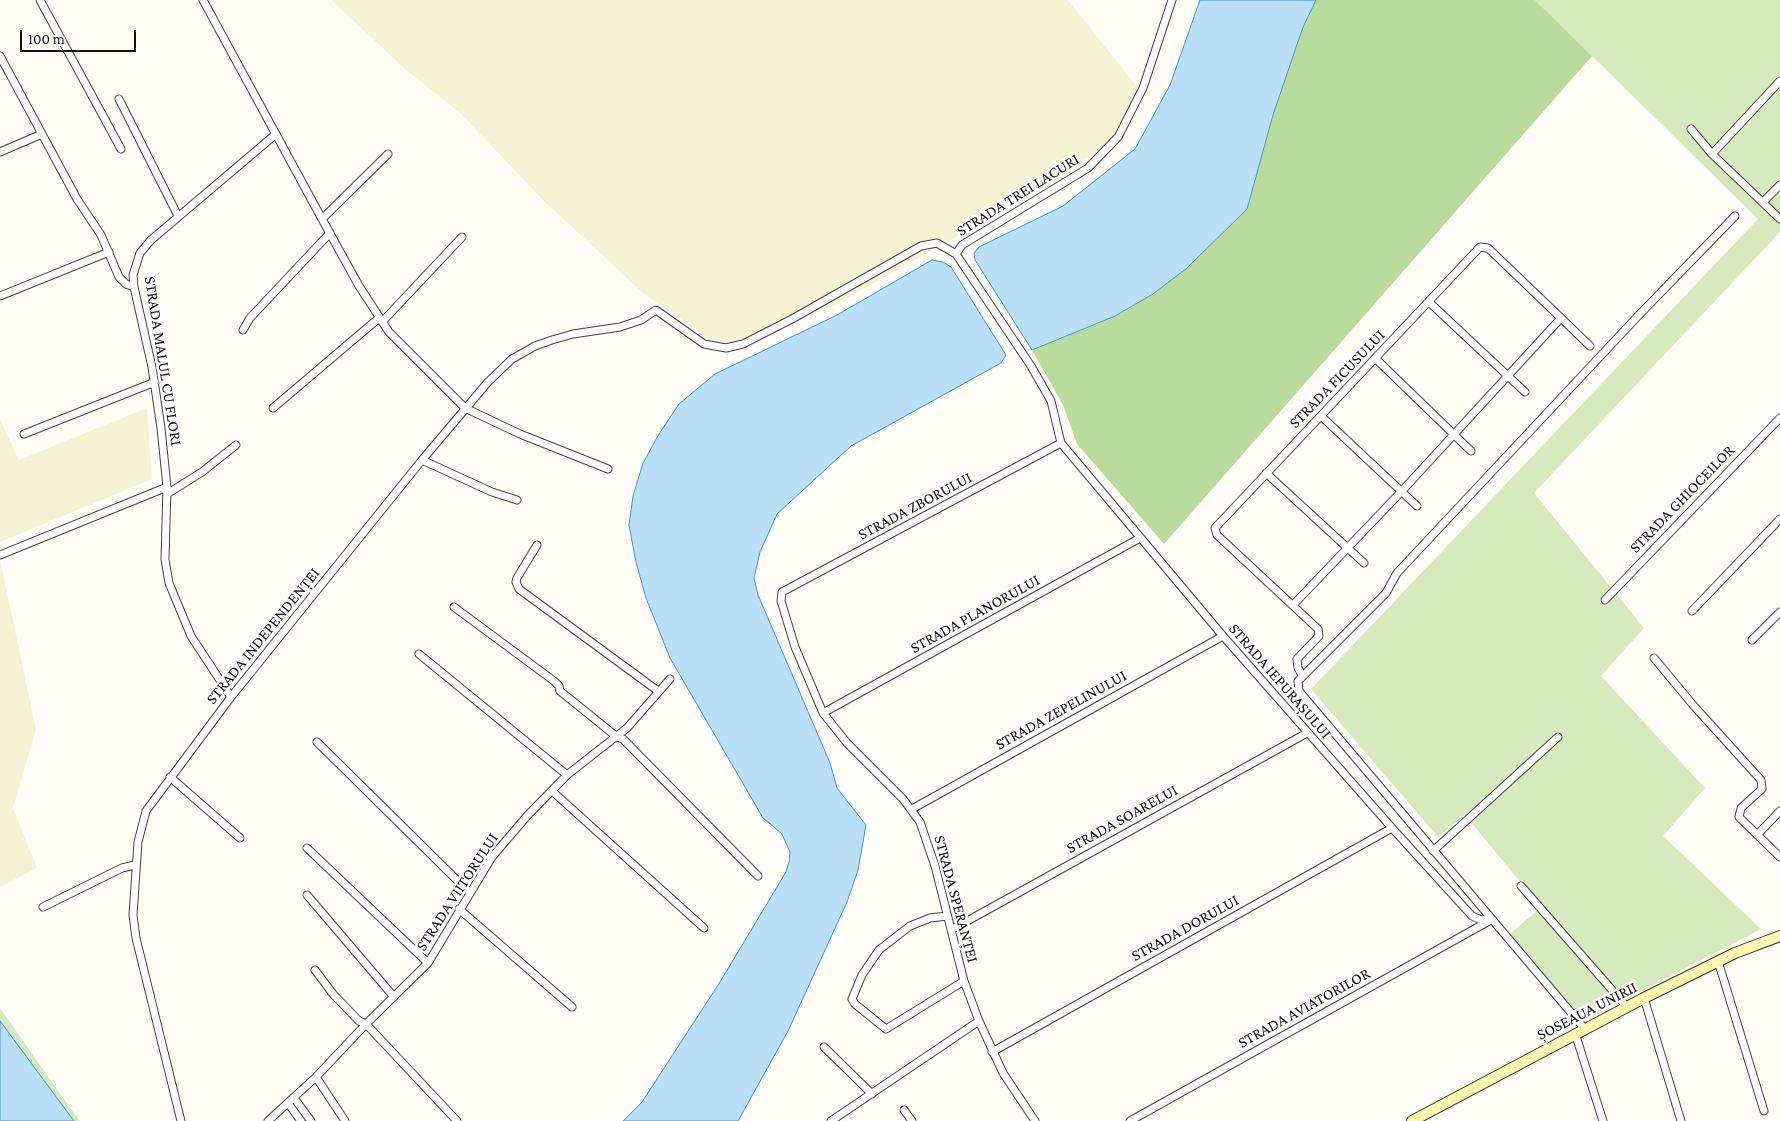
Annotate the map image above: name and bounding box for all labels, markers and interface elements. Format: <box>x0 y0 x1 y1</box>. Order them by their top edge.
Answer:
scale bar <box>22 20 139 52</box>
text: 100 m <box>28 31 65 47</box>
street label: STRADA TREI LACURI <box>953 150 1083 240</box>
street label: STRADA MALUL CU FLORI <box>140 275 186 447</box>
street label: STRADA FICUSULUI <box>1285 326 1389 432</box>
street label: STRADA GHIOCEILOR <box>1625 441 1739 557</box>
street label: STRADA ZBORULUI <box>855 468 975 544</box>
street label: STRADA INDEPENDENȚEI <box>202 564 324 708</box>
street label: STRADA PLANORULUI <box>907 571 1043 657</box>
street label: STRADA IEPURAȘULUI <box>1225 619 1335 743</box>
street label: STRADA ZEPELINULUI <box>992 666 1130 754</box>
street label: STRADA SOARELUI <box>1063 781 1181 857</box>
street label: STRADA VIITORULUI <box>412 830 502 954</box>
street label: STRADA SPERANȚEI <box>930 833 982 965</box>
street label: STRADA DORULUI <box>1128 891 1242 965</box>
street label: STRADA AVIATORILOR <box>1235 964 1373 1052</box>
street label: ȘOSEAUA UNIRII <box>1534 978 1640 1044</box>

